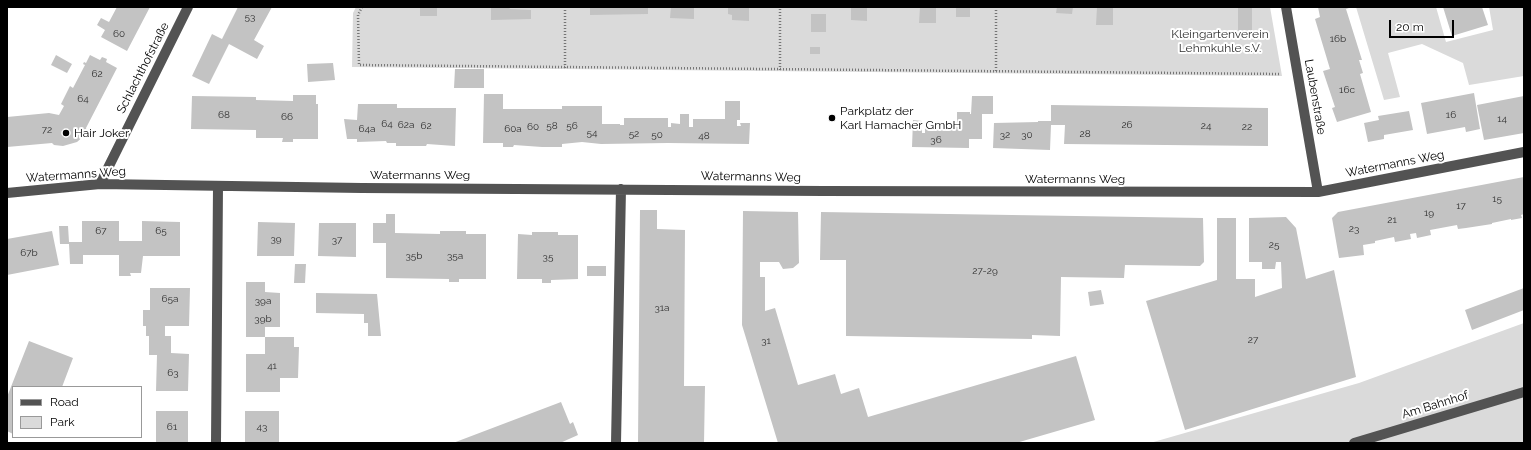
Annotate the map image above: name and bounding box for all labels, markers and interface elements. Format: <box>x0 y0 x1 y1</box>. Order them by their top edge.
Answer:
house number: 53 <box>245 11 255 23</box>
scale bar <box>1391 12 1456 38</box>
street label: Schlachthofstraße <box>114 20 172 116</box>
text: 20 m <box>1396 20 1424 34</box>
park label: Kleingartenverein Lehmkuhle s.V. <box>1171 27 1269 55</box>
house number: 60 <box>113 28 125 40</box>
house number: 16b <box>1330 33 1346 45</box>
street label: Laubenstraße <box>1301 58 1329 136</box>
house number: 62 <box>91 68 103 80</box>
house number: 16c <box>1339 84 1355 96</box>
house number: 64 <box>77 93 89 105</box>
place label: Parkplatz der Karl Hamacher GmbH <box>840 104 961 132</box>
house number: 68 <box>218 109 230 121</box>
house number: 16 <box>1446 109 1456 121</box>
house number: 66 <box>281 111 293 123</box>
marker: Parkplatz der Karl Hamacher GmbH <box>827 113 837 123</box>
house number: 14 <box>1497 113 1507 125</box>
house number: 64 <box>381 118 393 130</box>
house number: 62a <box>398 119 414 131</box>
house number: 26 <box>1121 119 1133 131</box>
house number: 62 <box>420 120 432 132</box>
house number: 58 <box>546 120 558 132</box>
house number: 56 <box>566 120 578 132</box>
house number: 24 <box>1201 120 1211 132</box>
house number: 60 <box>527 121 539 133</box>
house number: 22 <box>1242 121 1252 133</box>
house number: 64a <box>359 123 375 135</box>
house number: 60a <box>504 123 522 135</box>
house number: 72 <box>42 124 52 136</box>
place label: Hair Joker <box>74 126 129 140</box>
house number: 54 <box>587 127 597 139</box>
marker: Hair Joker <box>61 128 71 138</box>
house number: 52 <box>629 128 639 140</box>
house number: 28 <box>1079 128 1091 140</box>
house number: 50 <box>651 129 663 141</box>
house number: 32 <box>1000 129 1010 141</box>
house number: 30 <box>1021 129 1033 141</box>
house number: 48 <box>698 130 710 142</box>
house number: 36 <box>930 134 942 146</box>
street label: Watermanns Weg <box>1344 147 1446 181</box>
street label: Watermanns Weg <box>26 164 126 186</box>
street label: Watermanns Weg <box>370 168 470 182</box>
street label: Watermanns Weg <box>701 169 801 185</box>
street label: Watermanns Weg <box>1025 172 1125 186</box>
house number: 15 <box>1492 193 1502 205</box>
house number: 17 <box>1456 200 1466 212</box>
house number: 19 <box>1424 207 1434 219</box>
house number: 21 <box>1387 214 1397 226</box>
house number: 23 <box>1349 223 1359 235</box>
house number: 67 <box>95 225 107 237</box>
house number: 65 <box>155 225 167 237</box>
house number: 39 <box>270 233 282 245</box>
house number: 37 <box>332 234 342 246</box>
house number: 25 <box>1269 239 1279 251</box>
house number: 67b <box>20 247 38 259</box>
house number: 35b <box>406 250 422 262</box>
house number: 35a <box>447 250 463 262</box>
house number: 35 <box>543 251 553 263</box>
house number: 27-29 <box>972 265 998 277</box>
house number: 65a <box>162 293 178 305</box>
house number: 39a <box>255 295 271 307</box>
house number: 31a <box>654 302 670 314</box>
house number: 39b <box>254 313 272 325</box>
house number: 27 <box>1248 334 1258 346</box>
house number: 31 <box>761 335 771 347</box>
house number: 41 <box>267 360 277 372</box>
house number: 63 <box>167 367 179 379</box>
legend <box>12 386 142 438</box>
street label: Am Bahnhof <box>1400 388 1470 422</box>
text: Road <box>50 395 79 409</box>
text: Park <box>50 415 75 429</box>
house number: 61 <box>167 421 177 433</box>
house number: 43 <box>257 421 267 433</box>

